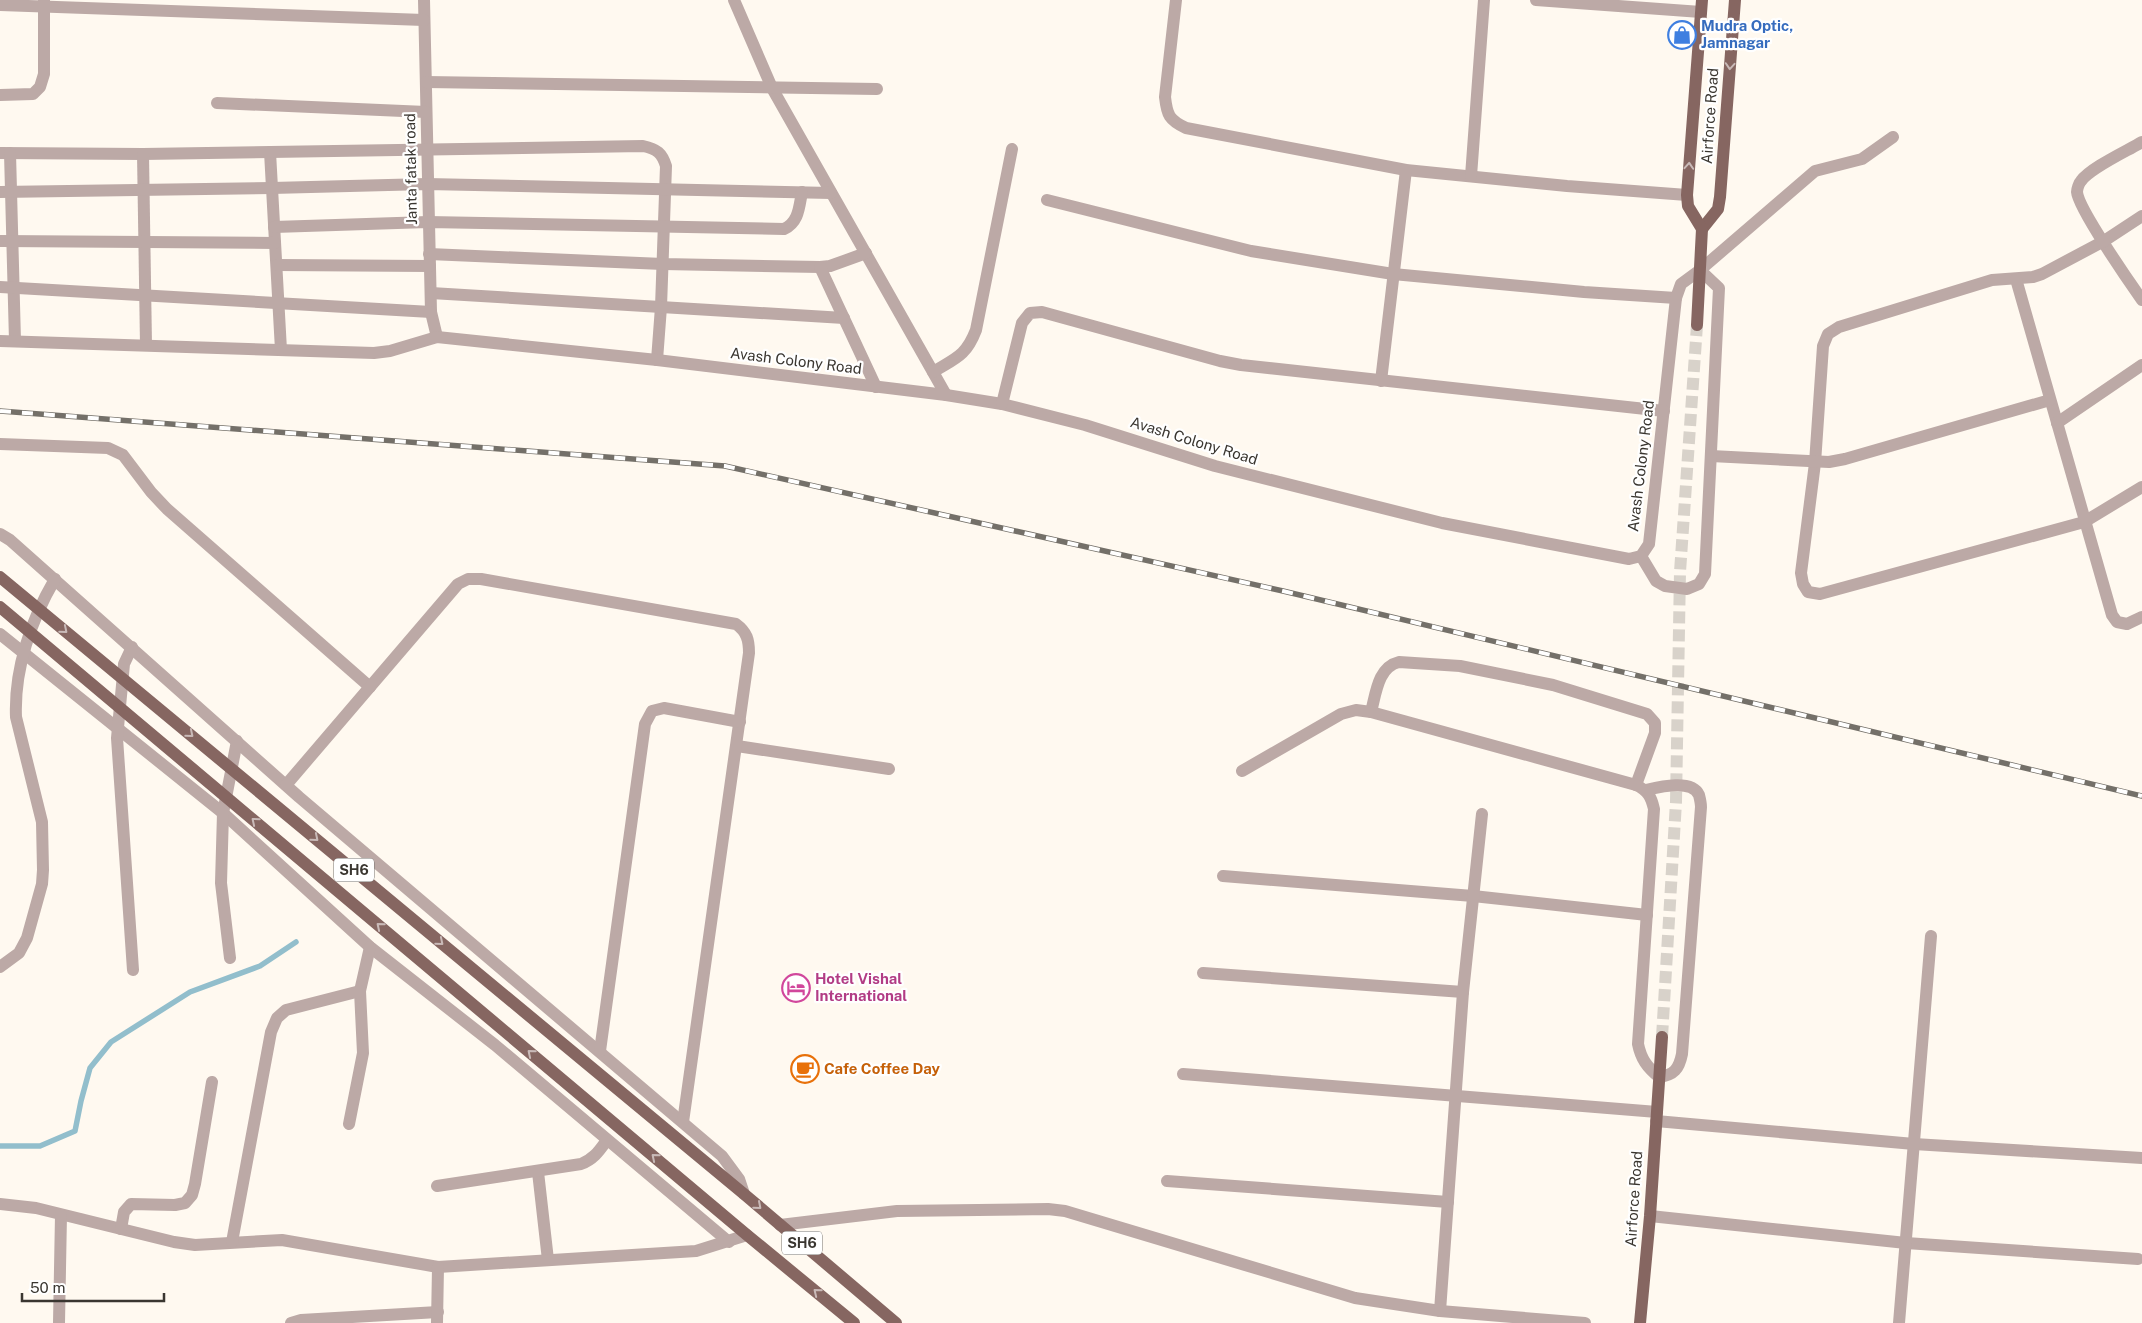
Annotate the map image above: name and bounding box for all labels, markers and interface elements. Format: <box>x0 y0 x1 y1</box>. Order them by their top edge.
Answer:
place label: Mudra Optic, Jamnagar <box>1701 17 1793 51</box>
shop icon: Mudra Optic, Jamnagar <box>1667 20 1697 50</box>
one-way arrow <box>1725 62 1736 70</box>
street label: Airforce Road <box>1698 67 1721 165</box>
street label: Janta fatak road <box>401 113 420 225</box>
one-way arrow <box>1683 162 1694 170</box>
street label: Avash Colony Road <box>729 344 863 377</box>
street label: Avash Colony Road <box>1624 399 1657 533</box>
street label: Avash Colony Road <box>1128 413 1260 468</box>
one-way arrow <box>59 625 68 634</box>
one-way arrow <box>184 729 193 738</box>
one-way arrow <box>252 818 261 827</box>
one-way arrow <box>309 832 318 841</box>
road number: SH6 <box>334 858 374 882</box>
one-way arrow <box>376 922 385 931</box>
one-way arrow <box>434 936 443 945</box>
place label: Hotel Vishal International <box>815 970 907 1004</box>
hotel icon: Hotel Vishal International <box>781 973 811 1003</box>
one-way arrow <box>528 1050 537 1058</box>
cafe icon: Cafe Coffee Day <box>790 1054 820 1084</box>
place label: Cafe Coffee Day <box>824 1060 940 1077</box>
street label: Airforce Road <box>1622 1150 1645 1248</box>
one-way arrow <box>652 1154 661 1163</box>
one-way arrow <box>753 1200 762 1209</box>
road number: SH6 <box>782 1232 822 1254</box>
scale bar <box>22 1270 165 1302</box>
text: 50 m <box>30 1279 65 1296</box>
one-way arrow <box>813 1289 823 1298</box>

